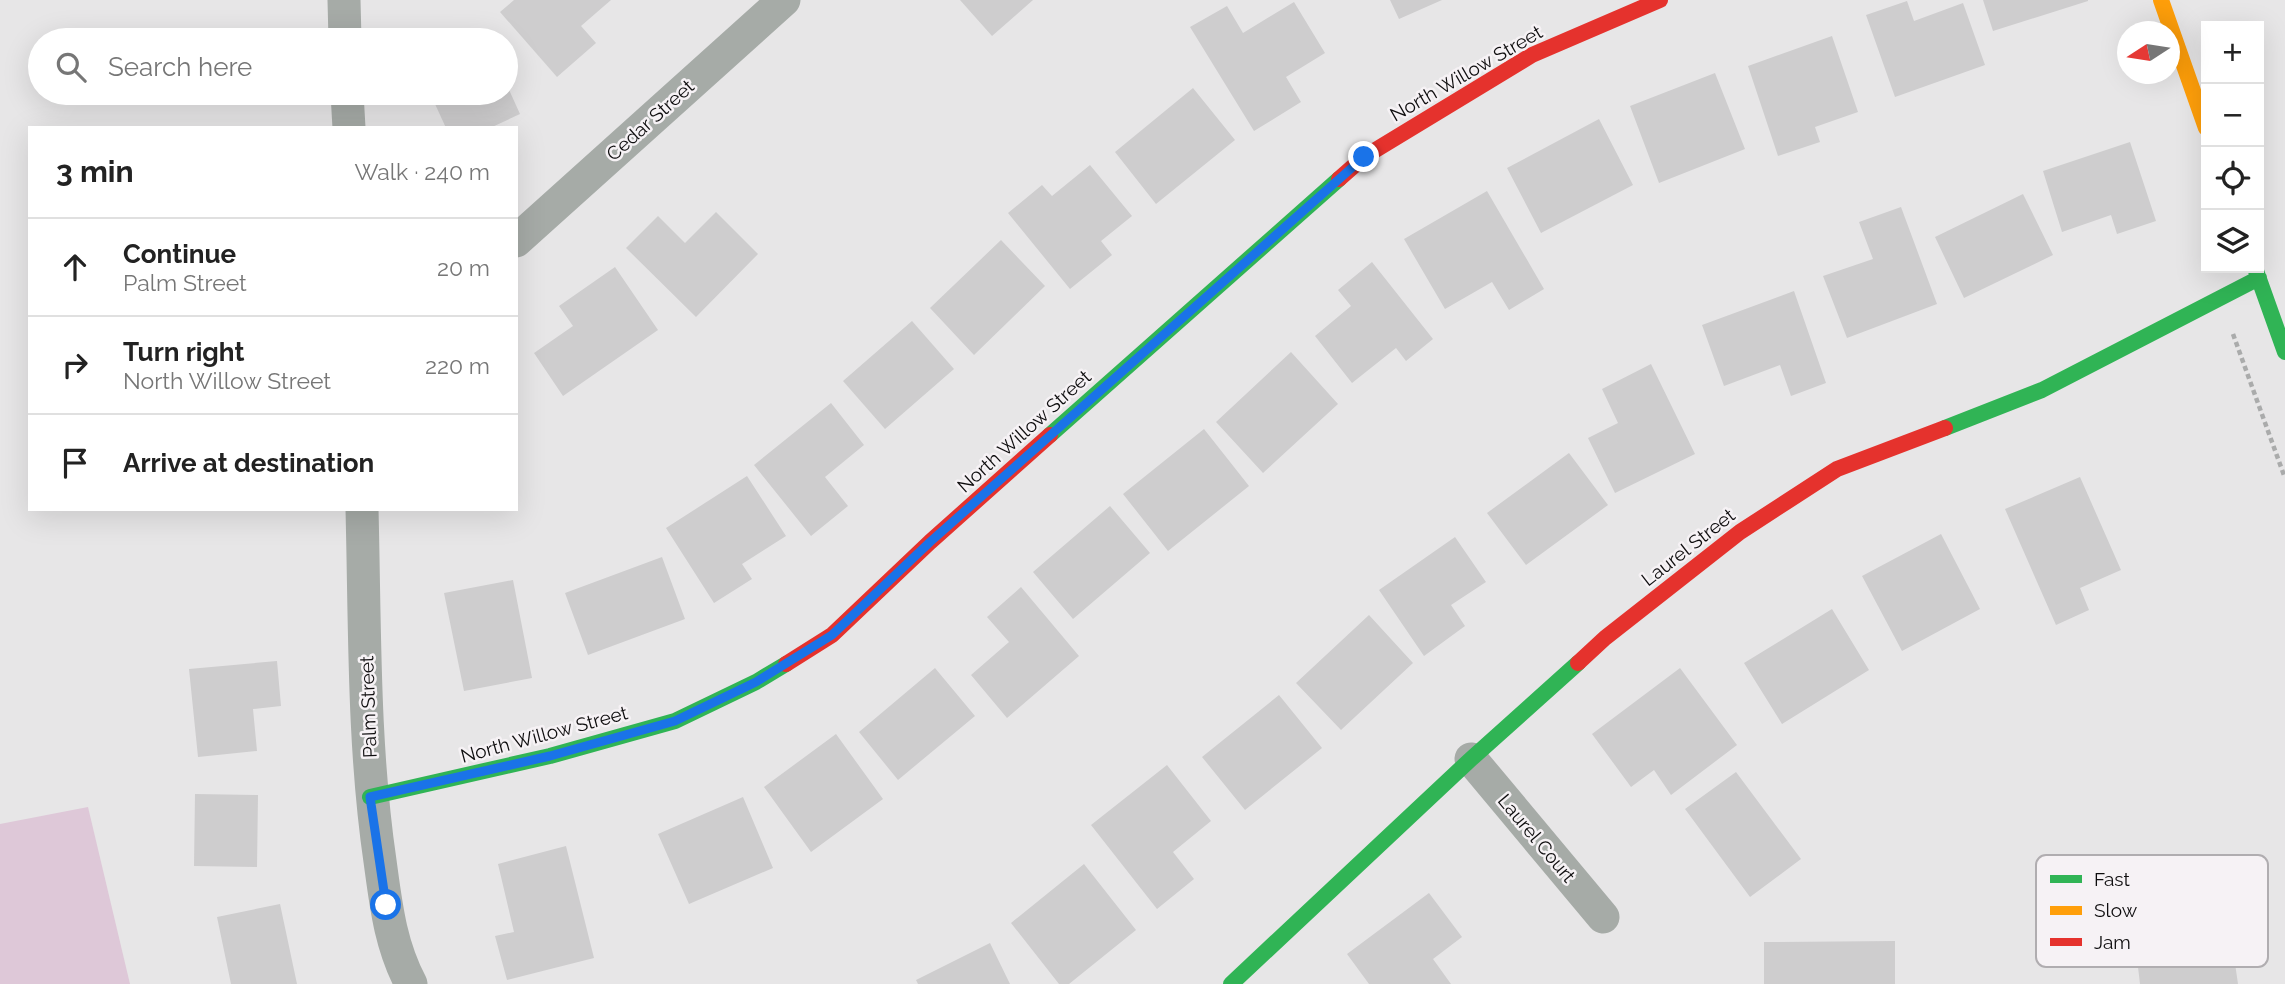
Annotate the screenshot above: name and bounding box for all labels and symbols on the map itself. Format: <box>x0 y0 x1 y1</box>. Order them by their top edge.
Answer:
street label: North Willow Street <box>1386 20 1546 125</box>
north arrow <box>2117 21 2180 84</box>
street label: Cedar Street <box>602 75 699 165</box>
route end <box>1348 141 1379 172</box>
street label: North Willow Street <box>953 365 1096 497</box>
street label: Laurel Street <box>1637 503 1740 590</box>
street label: Palm Street <box>355 655 381 758</box>
street label: North Willow Street <box>458 701 630 767</box>
street label: Laurel Court <box>1494 789 1581 887</box>
legend <box>2036 855 2268 967</box>
text: Fast <box>2094 868 2130 890</box>
route start <box>370 889 401 920</box>
text: Slow <box>2094 899 2138 921</box>
text: Jam <box>2094 931 2131 953</box>

